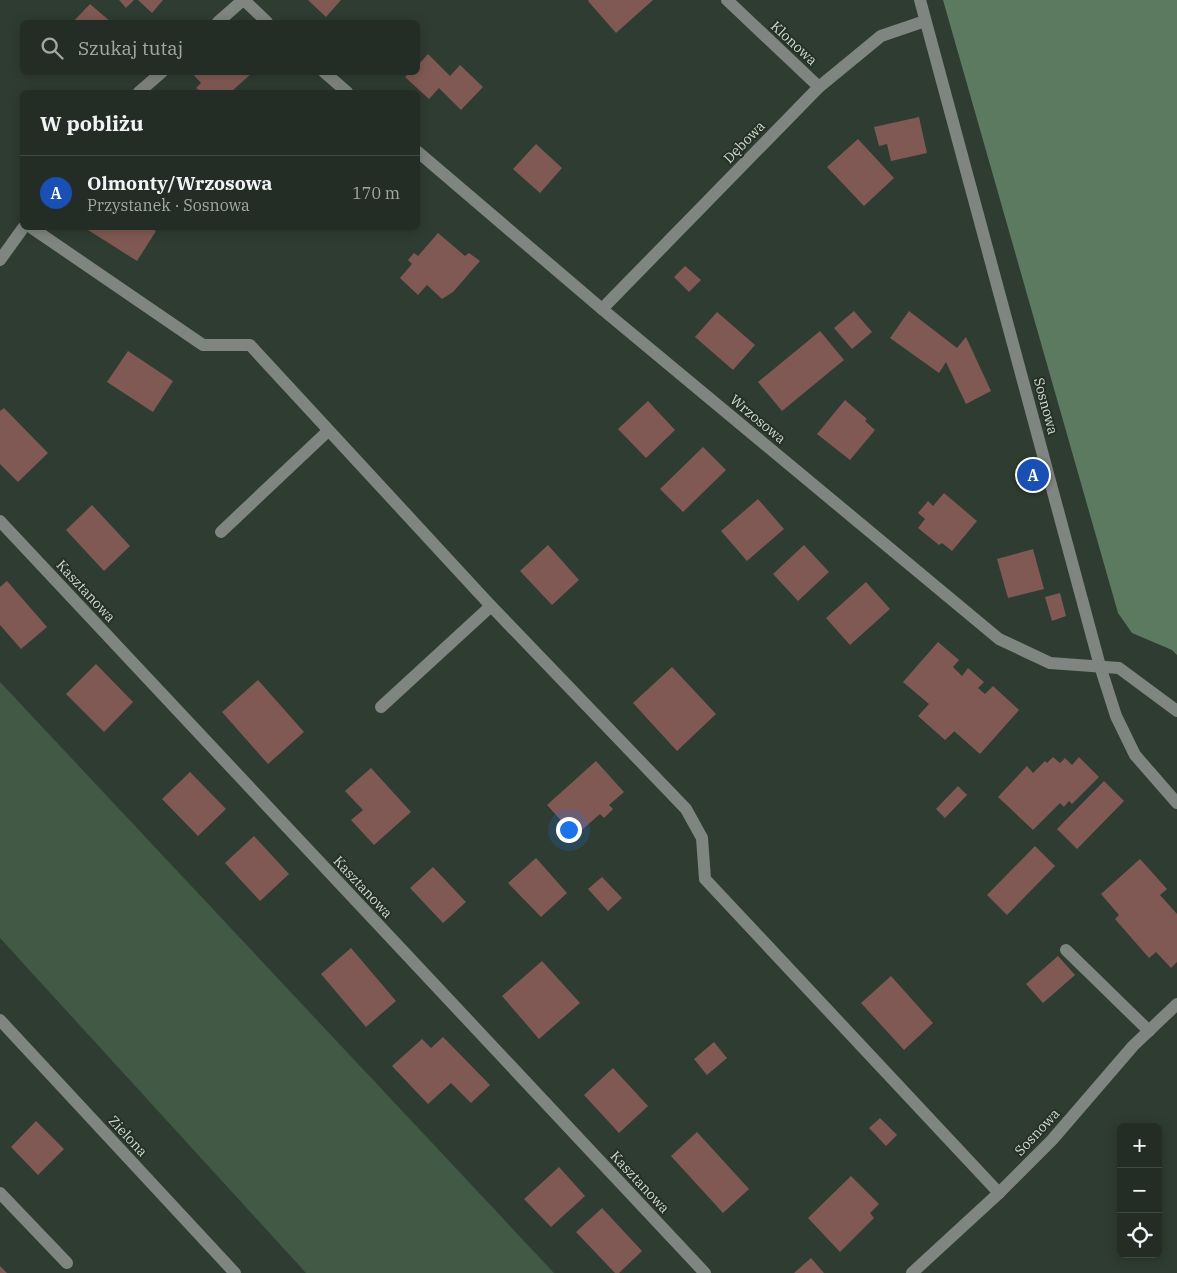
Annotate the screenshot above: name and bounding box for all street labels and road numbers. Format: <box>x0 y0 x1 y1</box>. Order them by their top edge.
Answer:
street label: Klonowa <box>767 17 821 69</box>
street label: Dębowa <box>719 117 769 167</box>
street label: Sosnowa <box>1030 376 1062 437</box>
street label: Wrzosowa <box>726 390 790 448</box>
street label: Kasztanowa <box>53 556 120 626</box>
street label: Kasztanowa <box>330 852 397 922</box>
street label: Sosnowa <box>1011 1104 1064 1159</box>
street label: Zielona <box>105 1112 152 1161</box>
street label: Kasztanowa <box>607 1147 674 1217</box>

